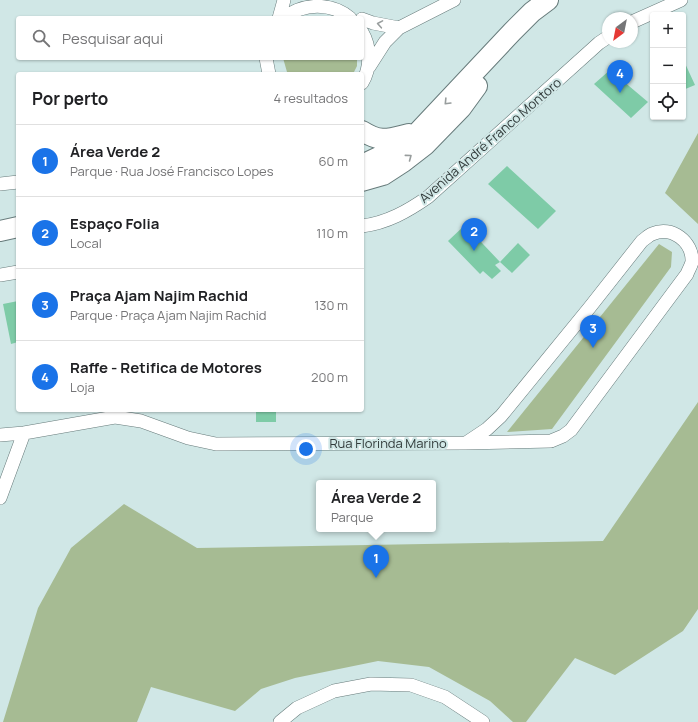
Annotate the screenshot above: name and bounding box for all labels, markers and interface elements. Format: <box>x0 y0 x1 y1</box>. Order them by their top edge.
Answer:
north arrow <box>602 12 638 48</box>
map controls <box>650 12 686 120</box>
button: + <box>650 12 686 48</box>
search box <box>16 16 364 60</box>
one-way arrow <box>377 20 383 29</box>
icon: search <box>30 27 52 49</box>
text: Pesquisar aqui <box>62 28 163 49</box>
button: − <box>650 48 686 84</box>
pin: 4 <box>607 60 633 93</box>
street label: Avenida André Franco Montoro <box>415 73 565 207</box>
button: locate <box>650 84 686 120</box>
text: Por perto <box>32 87 108 110</box>
text: 4 resultados <box>273 89 348 107</box>
one-way arrow <box>444 97 452 105</box>
text: Área Verde 2 <box>70 141 160 162</box>
text: 1 <box>42 152 48 170</box>
text: 60 m <box>318 152 348 170</box>
one-way arrow <box>404 155 411 162</box>
text: Parque · Rua José Francisco Lopes <box>70 162 274 180</box>
text: Espaço Folia <box>70 213 159 234</box>
pin: 2 <box>461 218 487 251</box>
text: 2 <box>41 224 49 242</box>
text: 110 m <box>316 224 348 242</box>
text: Local <box>70 234 102 252</box>
text: Praça Ajam Najim Rachid <box>70 285 248 306</box>
text: 3 <box>41 296 49 314</box>
text: 130 m <box>314 296 348 314</box>
text: Parque · Praça Ajam Najim Rachid <box>70 306 267 324</box>
pin: 3 <box>580 315 606 348</box>
text: Raffe - Retifica de Motores <box>70 357 262 378</box>
text: 4 <box>41 368 49 386</box>
text: 200 m <box>311 368 348 386</box>
text: Loja <box>70 378 95 396</box>
street label: Rua Florinda Marino <box>329 434 447 452</box>
your location <box>296 439 316 459</box>
popup <box>316 480 436 532</box>
text: Área Verde 2 <box>331 487 421 508</box>
text: Parque <box>331 508 373 526</box>
pin: 1 <box>363 545 389 578</box>

